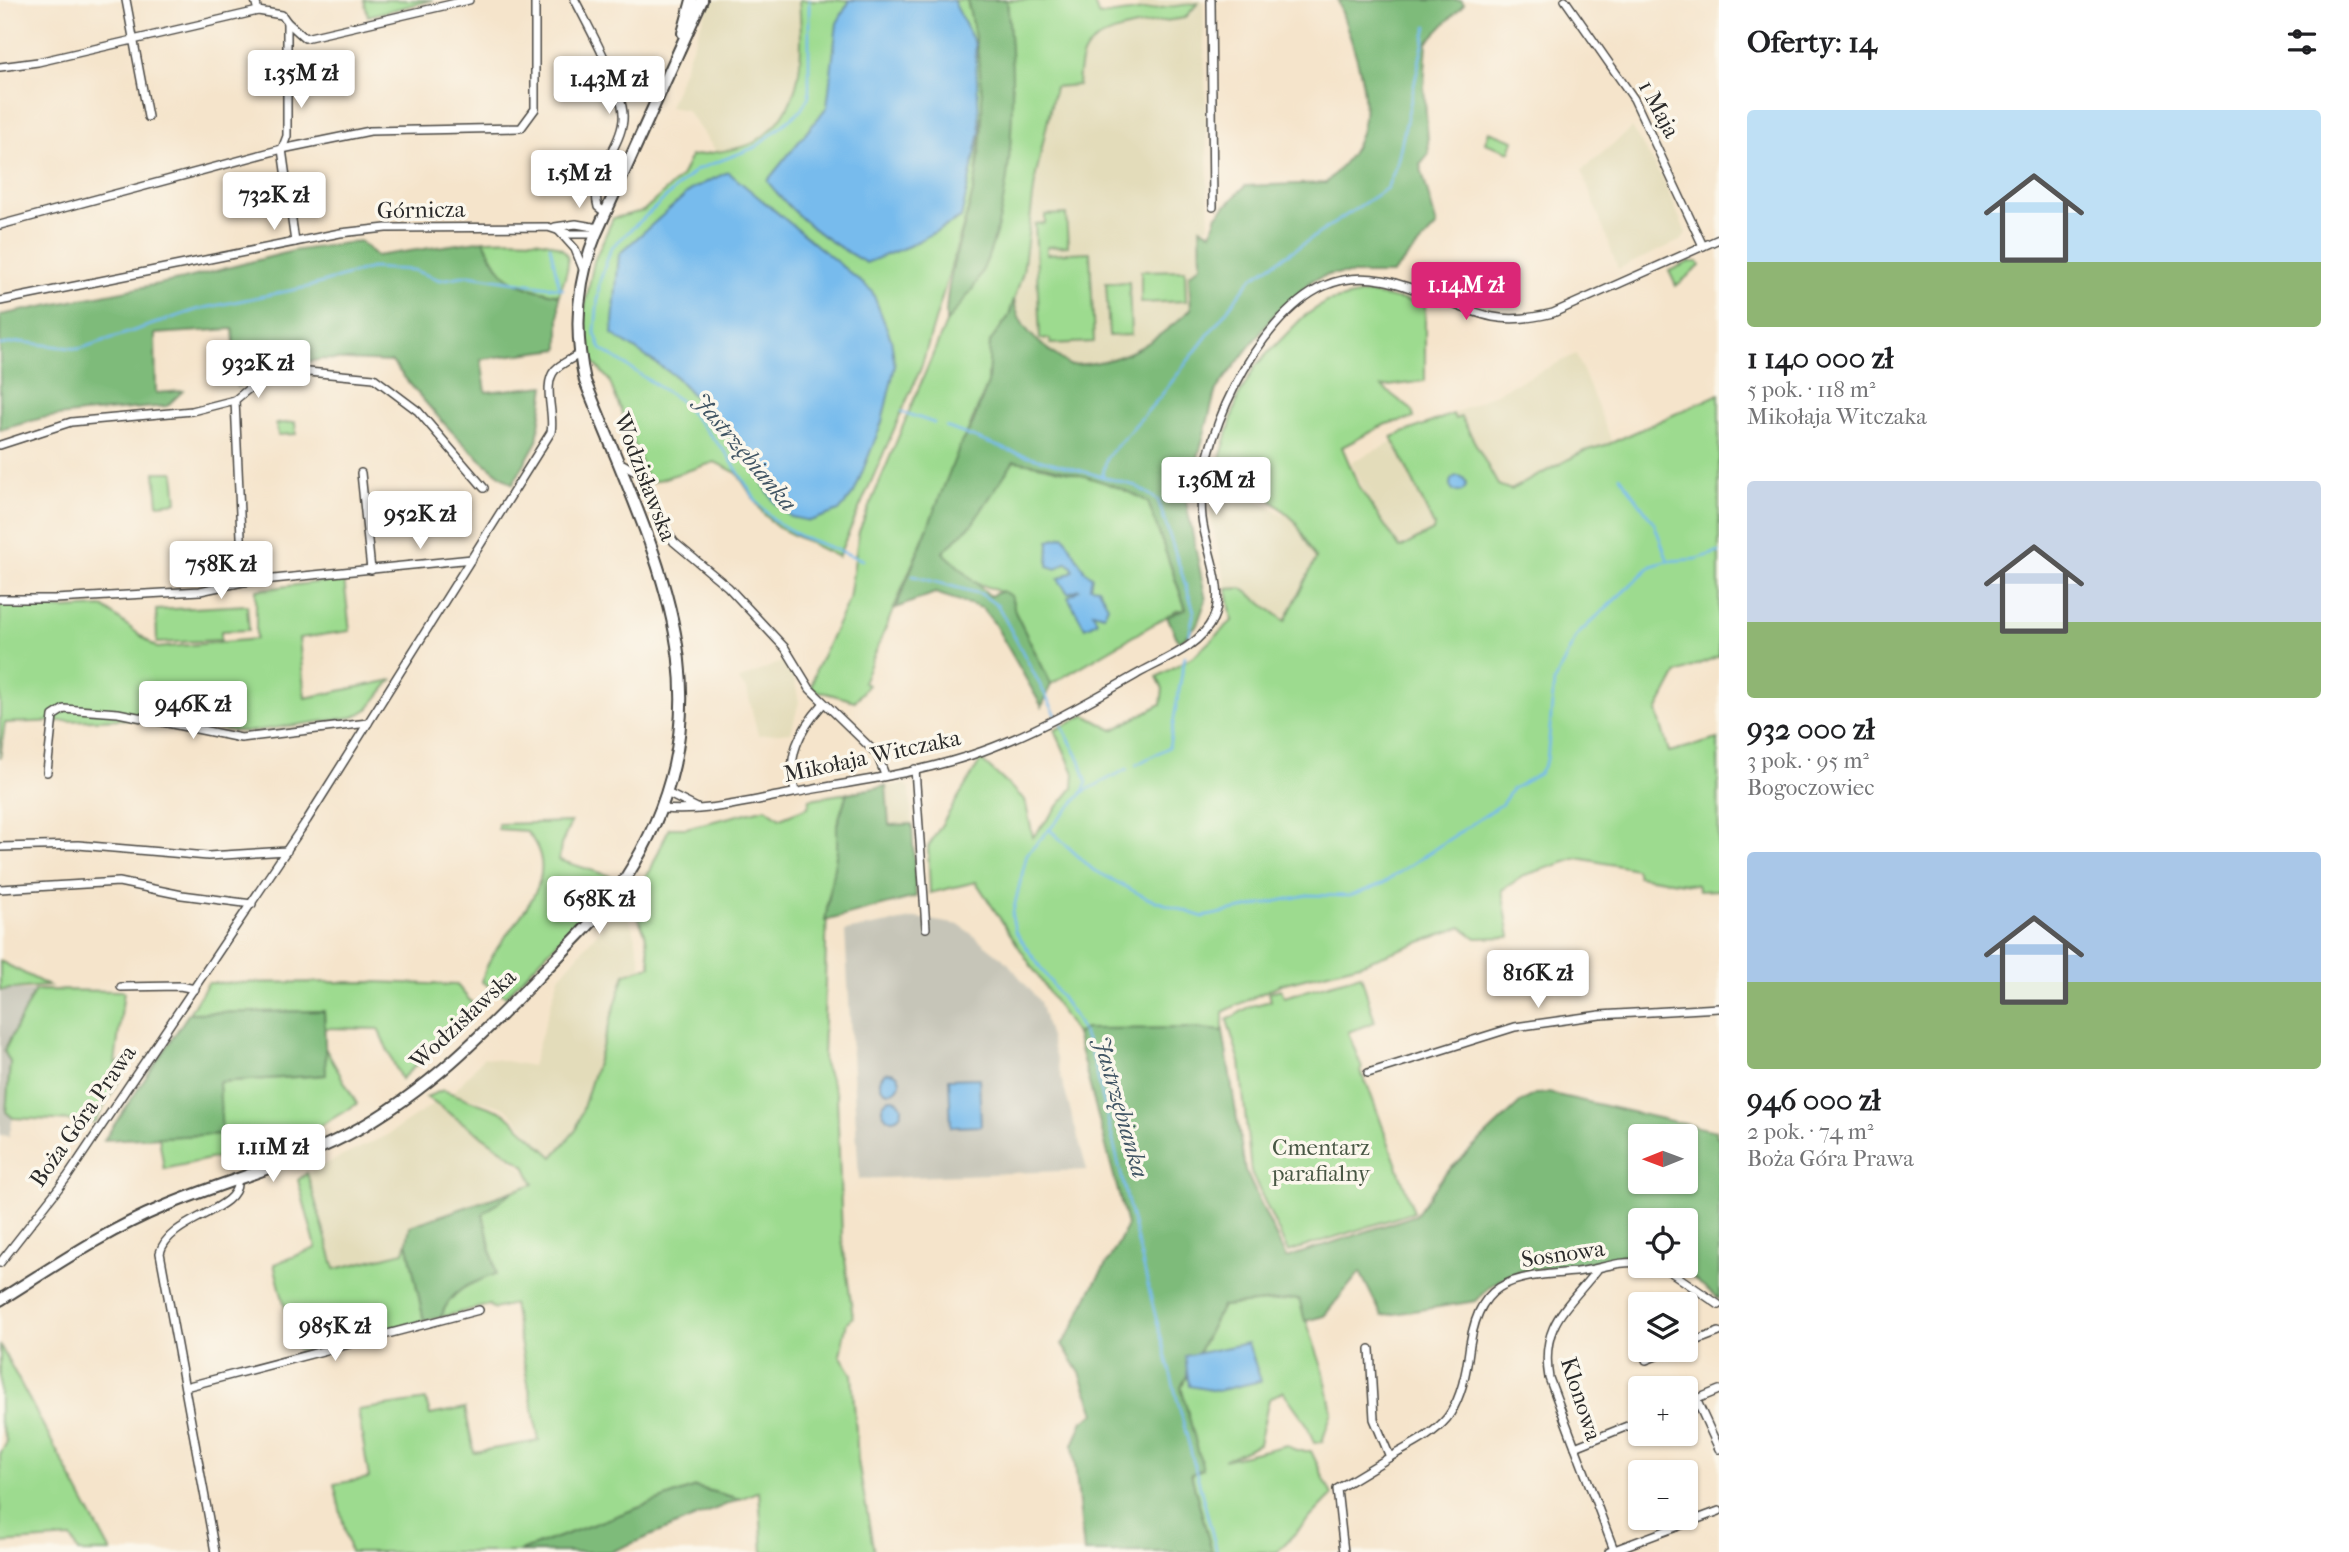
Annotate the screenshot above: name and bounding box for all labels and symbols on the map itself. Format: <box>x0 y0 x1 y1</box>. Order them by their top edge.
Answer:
pin: 1.35M zł <box>229 50 373 110</box>
pin: 1.43M zł <box>537 57 681 116</box>
street label: 1 Maja <box>1633 76 1685 143</box>
pin: 1.5M zł <box>514 150 644 210</box>
pin: 732K zł <box>209 173 339 232</box>
street label: Górnicza <box>377 196 466 224</box>
pin: 1.14M zł <box>1394 262 1538 322</box>
pin: 932K zł <box>193 340 323 400</box>
water label: Jastrzębianka <box>687 387 803 518</box>
street label: Wodzisławska <box>608 408 682 545</box>
pin: 1.36M zł <box>1144 458 1288 517</box>
pin: 952K zł <box>355 491 485 551</box>
pin: 758K zł <box>156 542 286 601</box>
pin: 946K zł <box>128 682 258 741</box>
street label: Mikołaja Witczaka <box>781 724 963 788</box>
pin: 658K zł <box>534 876 664 936</box>
pin: 816K zł <box>1473 950 1603 1010</box>
street label: Wodzisławska <box>404 963 522 1076</box>
water label: Jastrzębianka <box>1086 1033 1155 1181</box>
street label: Boża Góra Prawa <box>24 1040 142 1192</box>
pin: 1.11M zł <box>201 1124 345 1184</box>
north arrow <box>1628 1124 1698 1194</box>
park label: Cmentarz parafialny <box>1271 1134 1371 1187</box>
street label: Sosnowa <box>1520 1235 1607 1273</box>
pin: 985K zł <box>270 1304 400 1363</box>
street label: Klonowa <box>1555 1354 1607 1445</box>

